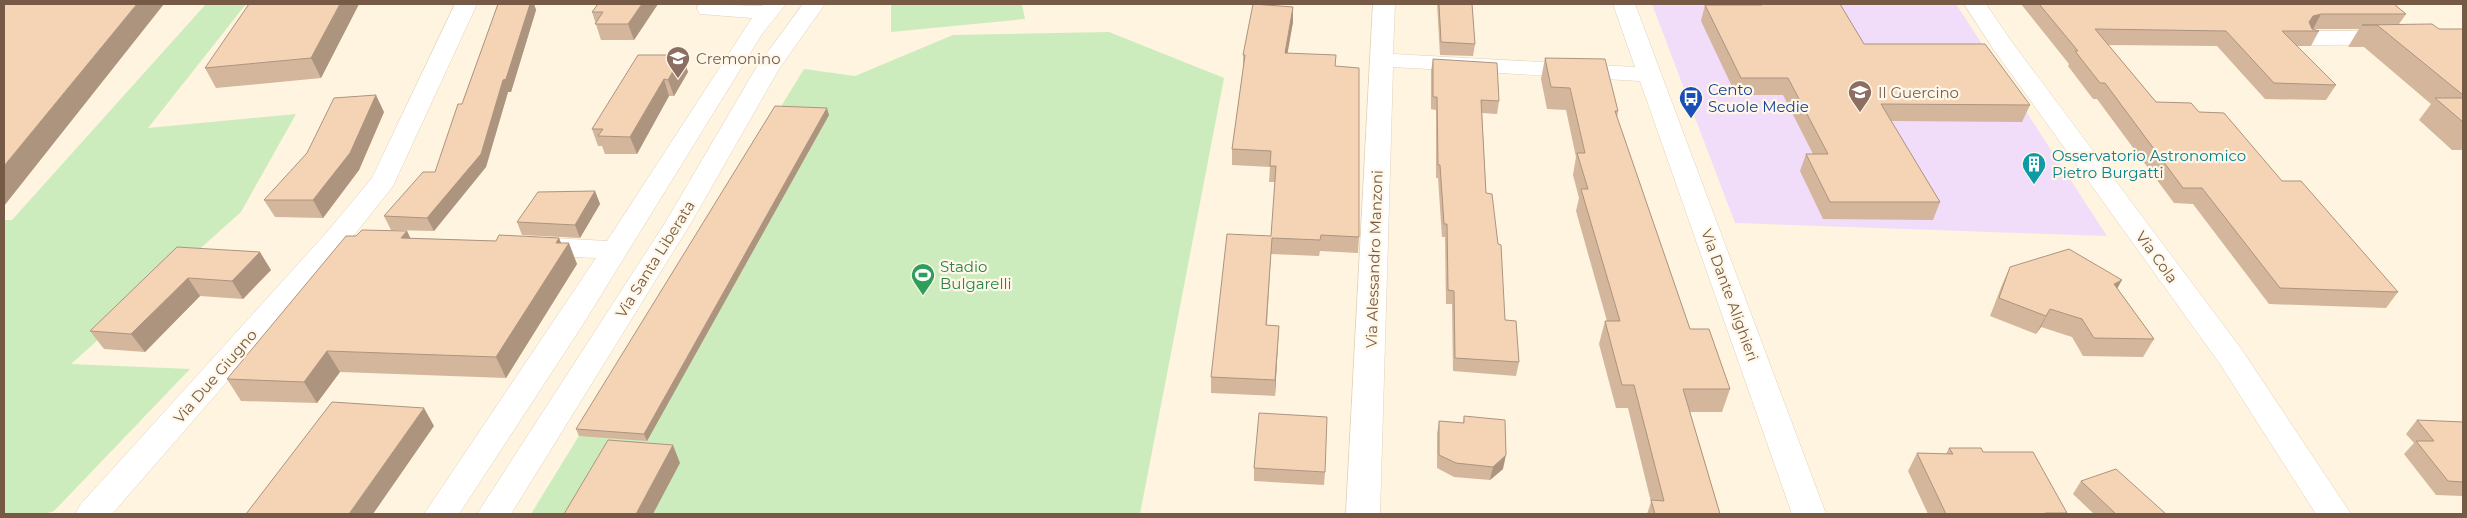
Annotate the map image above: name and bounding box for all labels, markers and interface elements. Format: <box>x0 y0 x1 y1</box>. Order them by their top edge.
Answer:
school or university icon: Cremonino <box>665 45 691 79</box>
place label: Cremonino <box>696 49 781 68</box>
school or university icon: Il Guercino <box>1847 79 1873 113</box>
place label: Cento Scuole Medie <box>1708 80 1809 116</box>
place label: Il Guercino <box>1878 83 1959 102</box>
bus stop icon: Cento Scuole Medie <box>1678 85 1704 119</box>
place label: Osservatorio Astronomico Pietro Burgatti <box>2052 146 2246 182</box>
building icon: Osservatorio Astronomico Pietro Burgatti <box>2021 151 2047 185</box>
street label: Via Alessandro Manzoni <box>1361 170 1387 348</box>
street label: Via Santa Liberata <box>611 197 699 321</box>
street label: Via Dante Alighieri <box>1697 226 1763 364</box>
street label: Via Cola <box>2132 227 2182 287</box>
place label: Stadio Bulgarelli <box>940 257 1012 293</box>
sports icon: Stadio Bulgarelli <box>910 262 936 296</box>
street label: Via Due Giugno <box>169 325 261 427</box>

